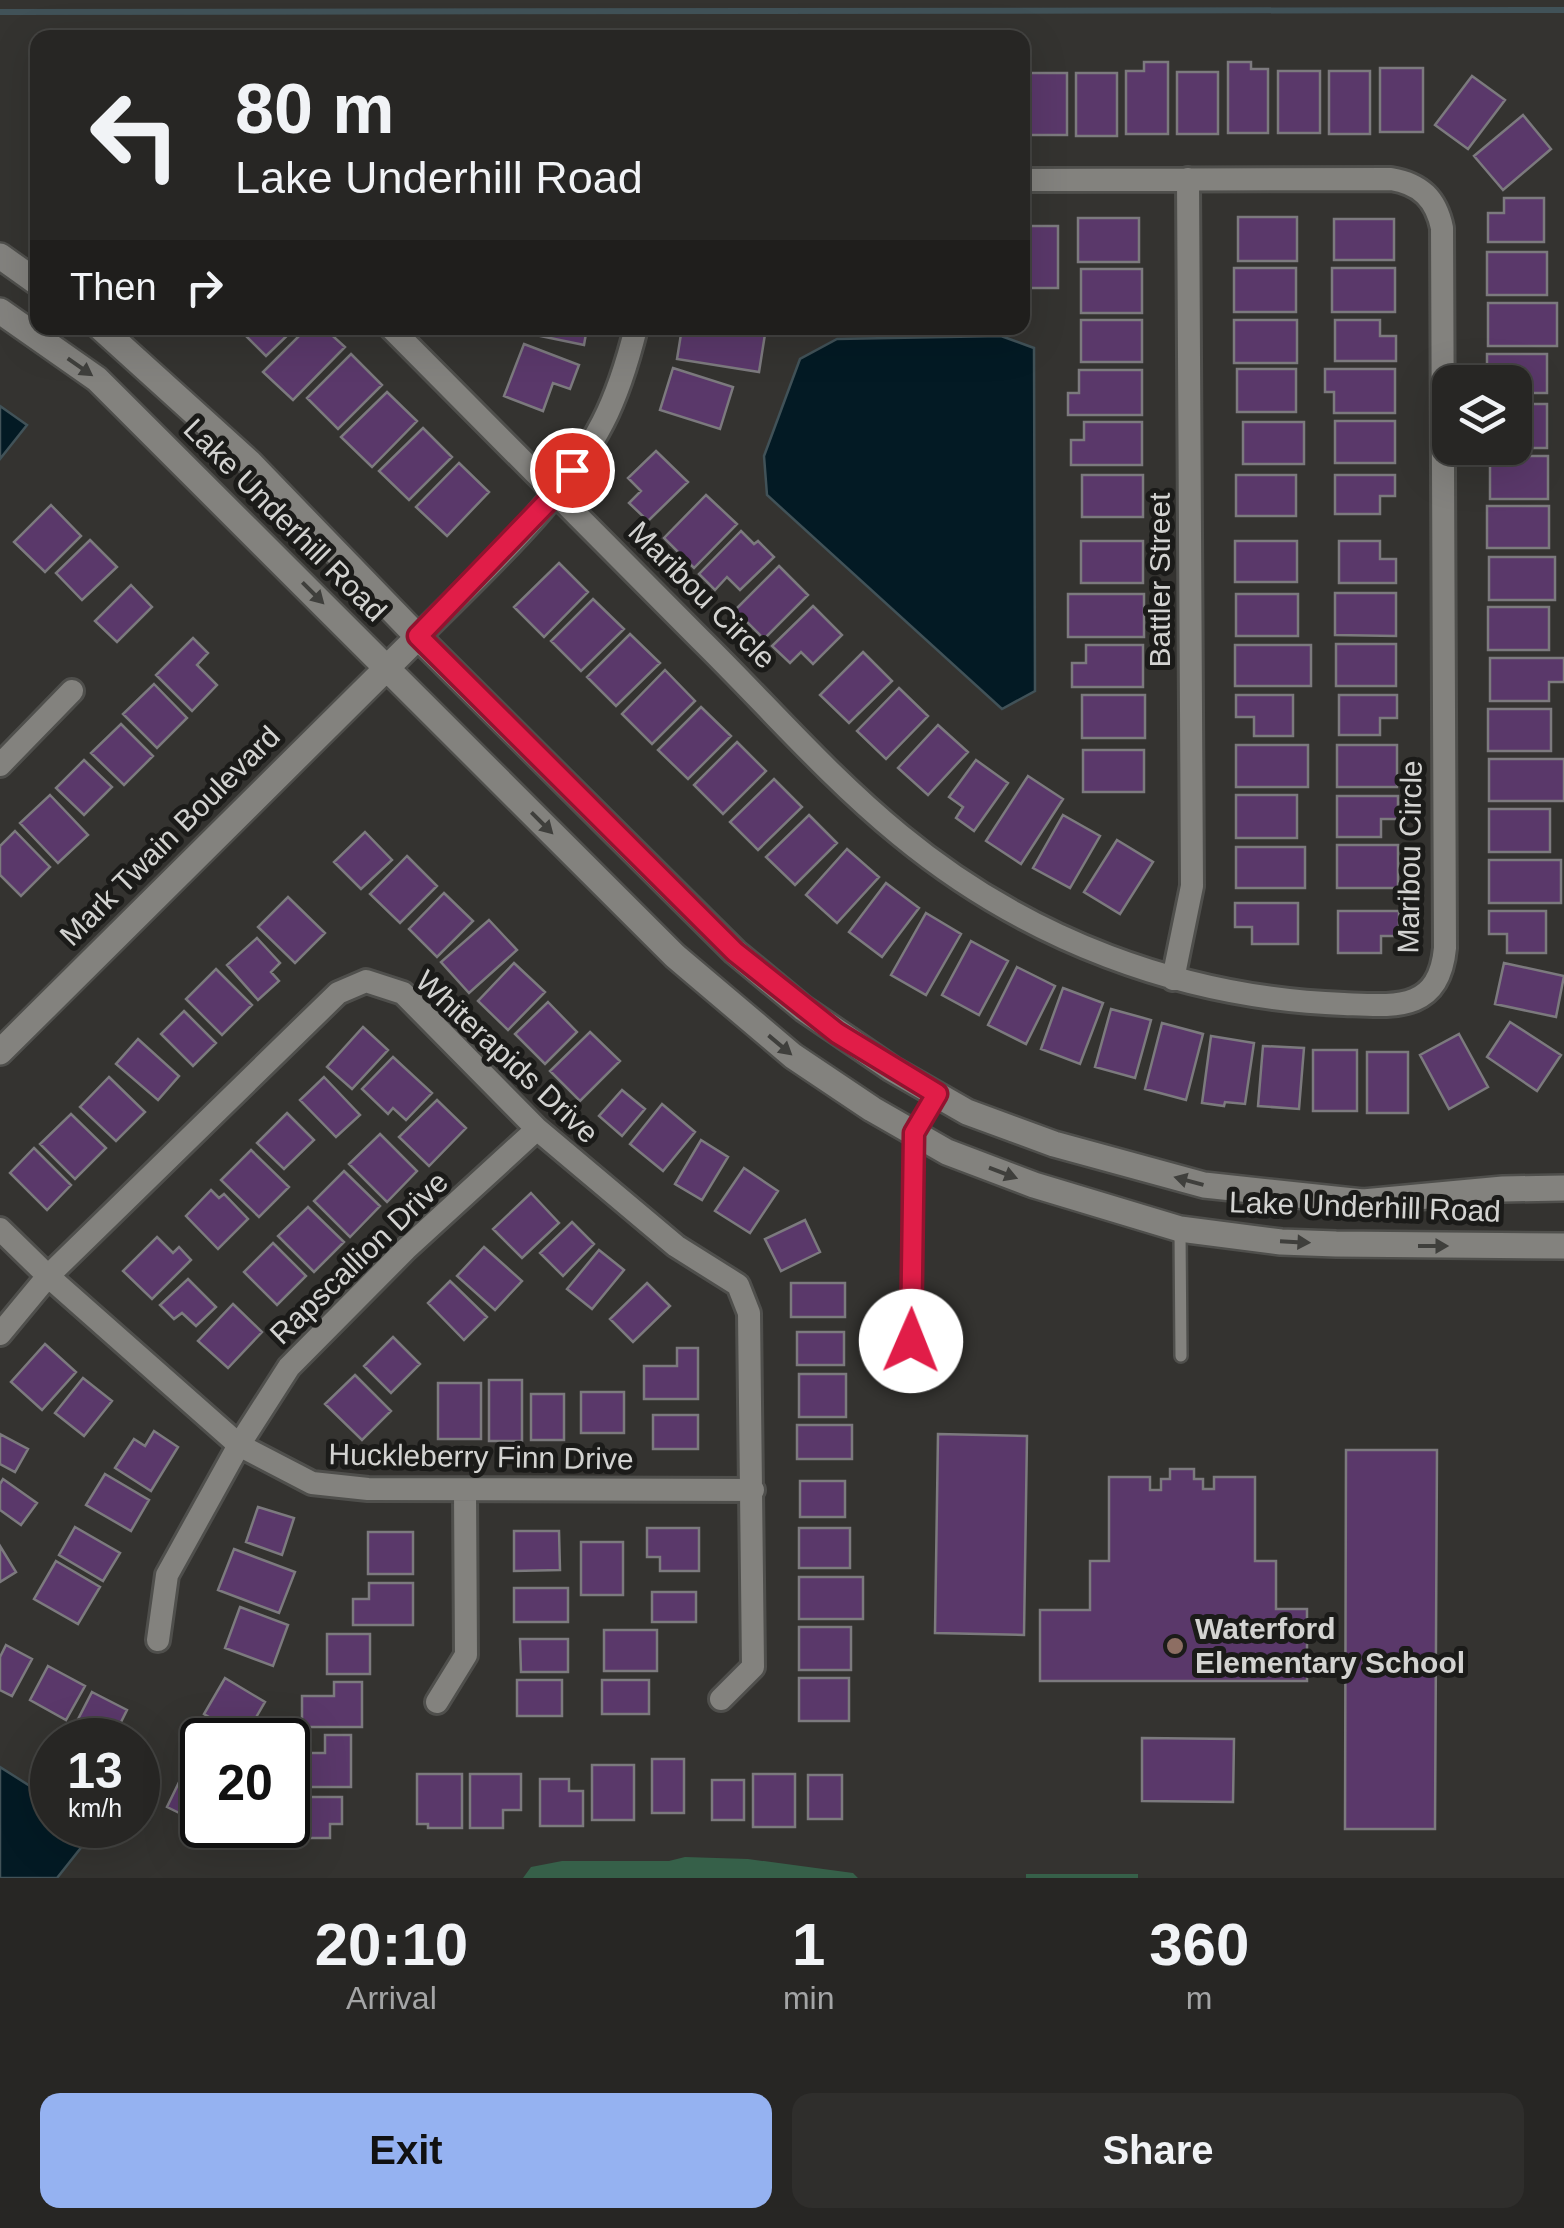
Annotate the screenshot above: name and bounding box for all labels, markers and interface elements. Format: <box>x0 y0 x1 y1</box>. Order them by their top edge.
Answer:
icon: left <box>70 70 200 200</box>
text: 80 m <box>235 70 395 148</box>
text: Lake Underhill Road <box>235 152 643 203</box>
icon: right <box>177 260 232 315</box>
text: Then <box>70 266 157 308</box>
one-way arrow <box>66 357 93 376</box>
map controls <box>1432 365 1532 465</box>
button: layers <box>1432 365 1532 465</box>
street label: Lake Underhill Road <box>178 412 393 627</box>
pin <box>530 428 615 513</box>
icon: arrive <box>545 443 600 498</box>
street label: Battler Street <box>1143 492 1176 668</box>
street label: Maribou Circle <box>622 515 782 675</box>
one-way arrow <box>300 581 324 604</box>
street label: Mark Twain Boulevard <box>53 719 286 952</box>
street label: Maribou Circle <box>1391 760 1428 954</box>
one-way arrow <box>530 811 554 834</box>
street label: Whiterapids Drive <box>410 964 605 1149</box>
one-way arrow <box>767 1033 792 1055</box>
street label: Rapscallion Drive <box>263 1165 454 1351</box>
one-way arrow <box>988 1166 1018 1181</box>
one-way arrow <box>1173 1172 1204 1188</box>
street label: Lake Underhill Road <box>1229 1185 1501 1228</box>
one-way arrow <box>1280 1234 1312 1250</box>
one-way arrow <box>1418 1238 1450 1254</box>
position arrow <box>859 1289 963 1393</box>
street label: Huckleberry Finn Drive <box>328 1437 634 1476</box>
place label: Waterford Elementary School <box>1195 1612 1465 1679</box>
marker: Waterford Elementary School <box>1164 1635 1186 1657</box>
speed limit sign: 20 <box>180 1718 310 1848</box>
text: 13 <box>67 1743 123 1799</box>
text: km/h <box>68 1794 122 1822</box>
text: 20:10 <box>315 1911 468 1978</box>
text: 1 <box>792 1911 825 1978</box>
text: 360 <box>1149 1911 1249 1978</box>
text: Arrival <box>346 1980 437 2016</box>
text: min <box>783 1980 834 2016</box>
text: m <box>1186 1980 1213 2016</box>
button: Exit <box>40 2093 772 2208</box>
button: Share <box>792 2093 1524 2208</box>

